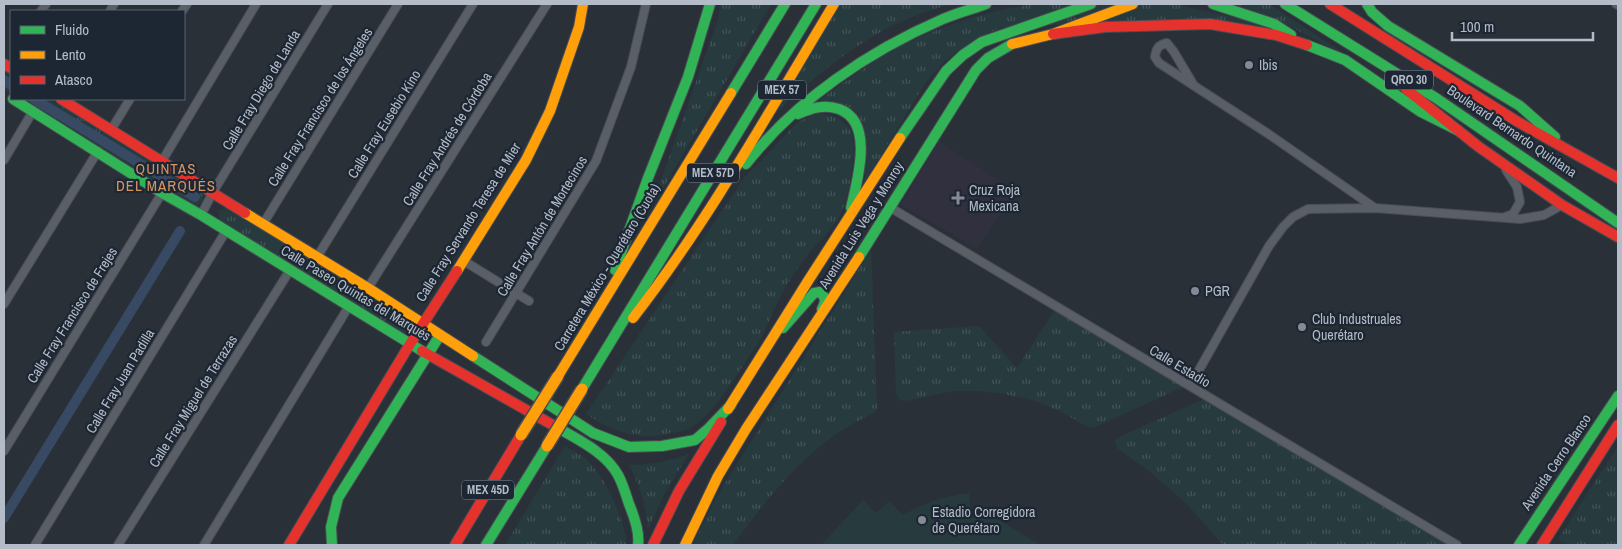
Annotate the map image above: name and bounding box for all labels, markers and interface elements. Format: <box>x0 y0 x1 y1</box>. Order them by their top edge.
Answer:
legend <box>10 10 185 100</box>
scale bar <box>1452 10 1593 42</box>
text: 100 m <box>1460 16 1494 37</box>
text: Fluido <box>55 19 89 40</box>
street label: Calle Fray Francisco de los Ángeles <box>264 24 376 190</box>
street label: Calle Fray Diego de Landa <box>218 26 304 153</box>
text: Lento <box>55 44 86 65</box>
place label: Ibis <box>1259 56 1278 74</box>
marker: Ibis <box>1243 59 1255 71</box>
street label: Calle Fray Eusebio Kino <box>343 66 425 182</box>
street label: Calle Fray Andrés de Córdoba <box>398 68 496 209</box>
text: Atasco <box>54 69 93 90</box>
road number: QRO 30 <box>1385 70 1433 90</box>
road number: MEX 57 <box>758 80 806 100</box>
street label: Boulevard Bernardo Quintana <box>1444 81 1581 181</box>
street label: Calle Fray Servando Teresa de Mier <box>412 139 525 305</box>
street label: Calle Fray Antón de Mortecinos <box>493 152 591 300</box>
district label: QUINTAS DEL MARQUÉS <box>116 158 216 196</box>
street label: Avenida Luis Vega y Monroy <box>814 158 908 293</box>
road number: MEX 57D <box>687 164 739 182</box>
street label: Carretera México - Querétaro (Cuota) <box>550 180 664 354</box>
place label: Cruz Roja Mexicana <box>969 181 1021 215</box>
marker: Cruz Roja Mexicana <box>951 191 965 205</box>
street label: Calle Paseo Quintas del Marqués <box>278 241 434 345</box>
street label: Calle Fray Francisco de Frejes <box>23 243 121 386</box>
place label: PGR <box>1205 282 1230 300</box>
marker: PGR <box>1189 285 1201 297</box>
place label: Club Industruales Querétaro <box>1312 310 1402 344</box>
marker: Club Industruales Querétaro <box>1296 321 1308 333</box>
street label: Calle Fray Juan Padilla <box>82 325 159 437</box>
street label: Calle Fray Miguel de Terrazas <box>145 331 241 471</box>
street label: Calle Estadio <box>1146 341 1214 391</box>
street label: Avenida Cerro Blanco <box>1517 410 1595 514</box>
road number: MEX 45D <box>462 480 514 500</box>
place label: Estadio Corregidora de Querétaro <box>932 503 1036 537</box>
marker: Estadio Corregidora de Querétaro <box>916 514 928 526</box>

